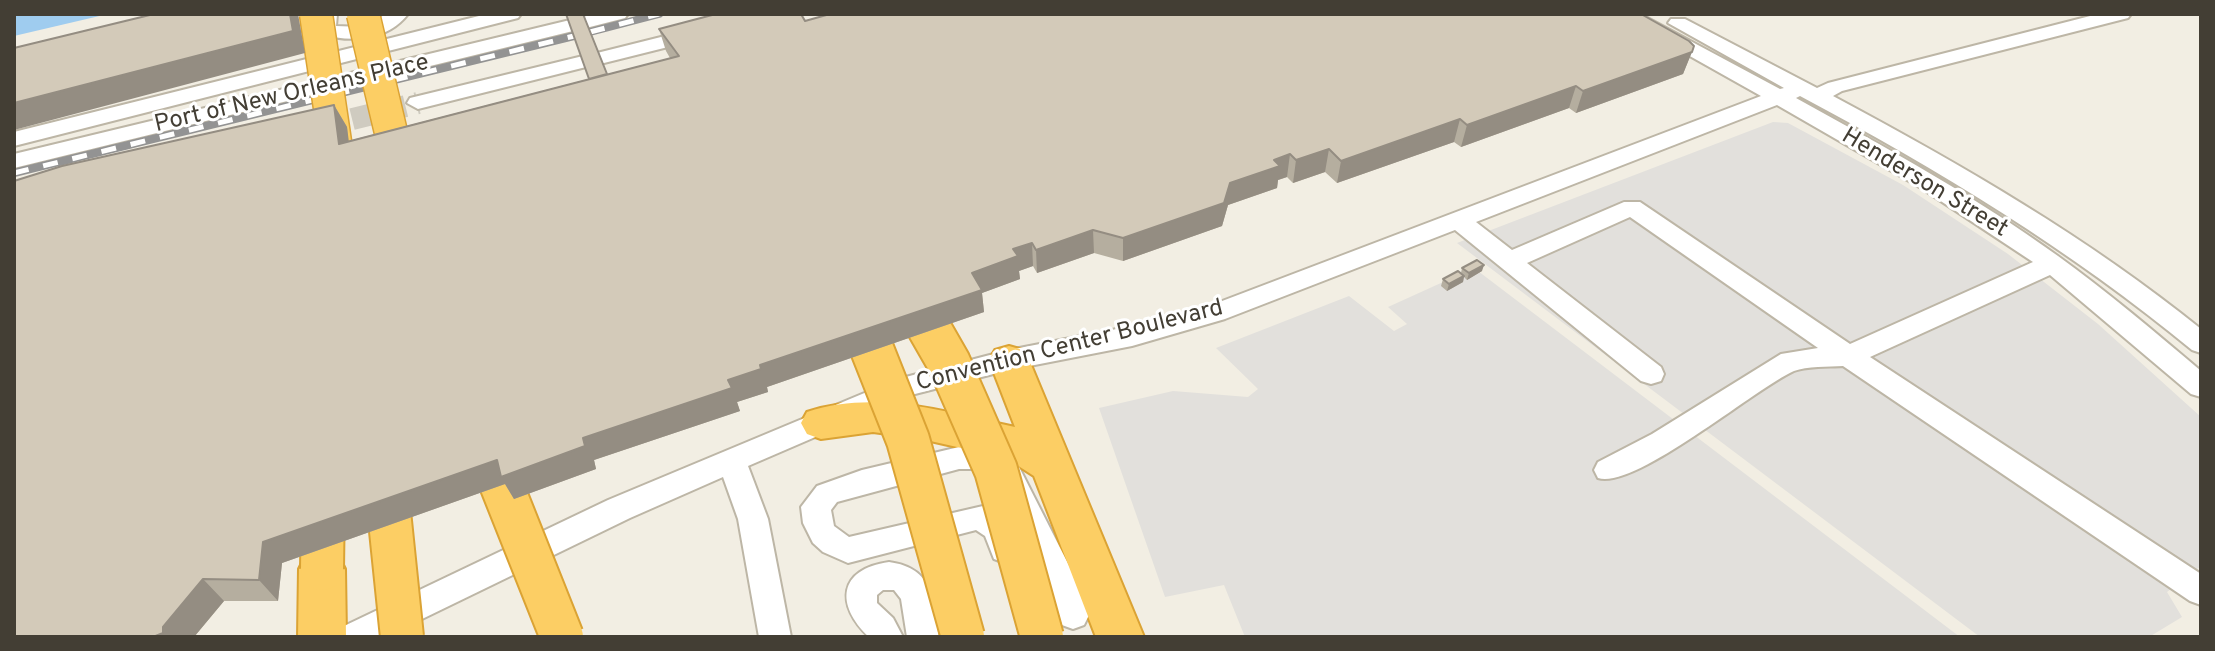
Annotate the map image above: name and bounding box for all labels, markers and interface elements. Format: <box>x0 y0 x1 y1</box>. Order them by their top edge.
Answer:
street label: Port of New Orleans Place <box>152 49 432 141</box>
street label: Henderson Street <box>1836 123 2012 245</box>
street label: Convention Center Boulevard <box>913 295 1227 399</box>

